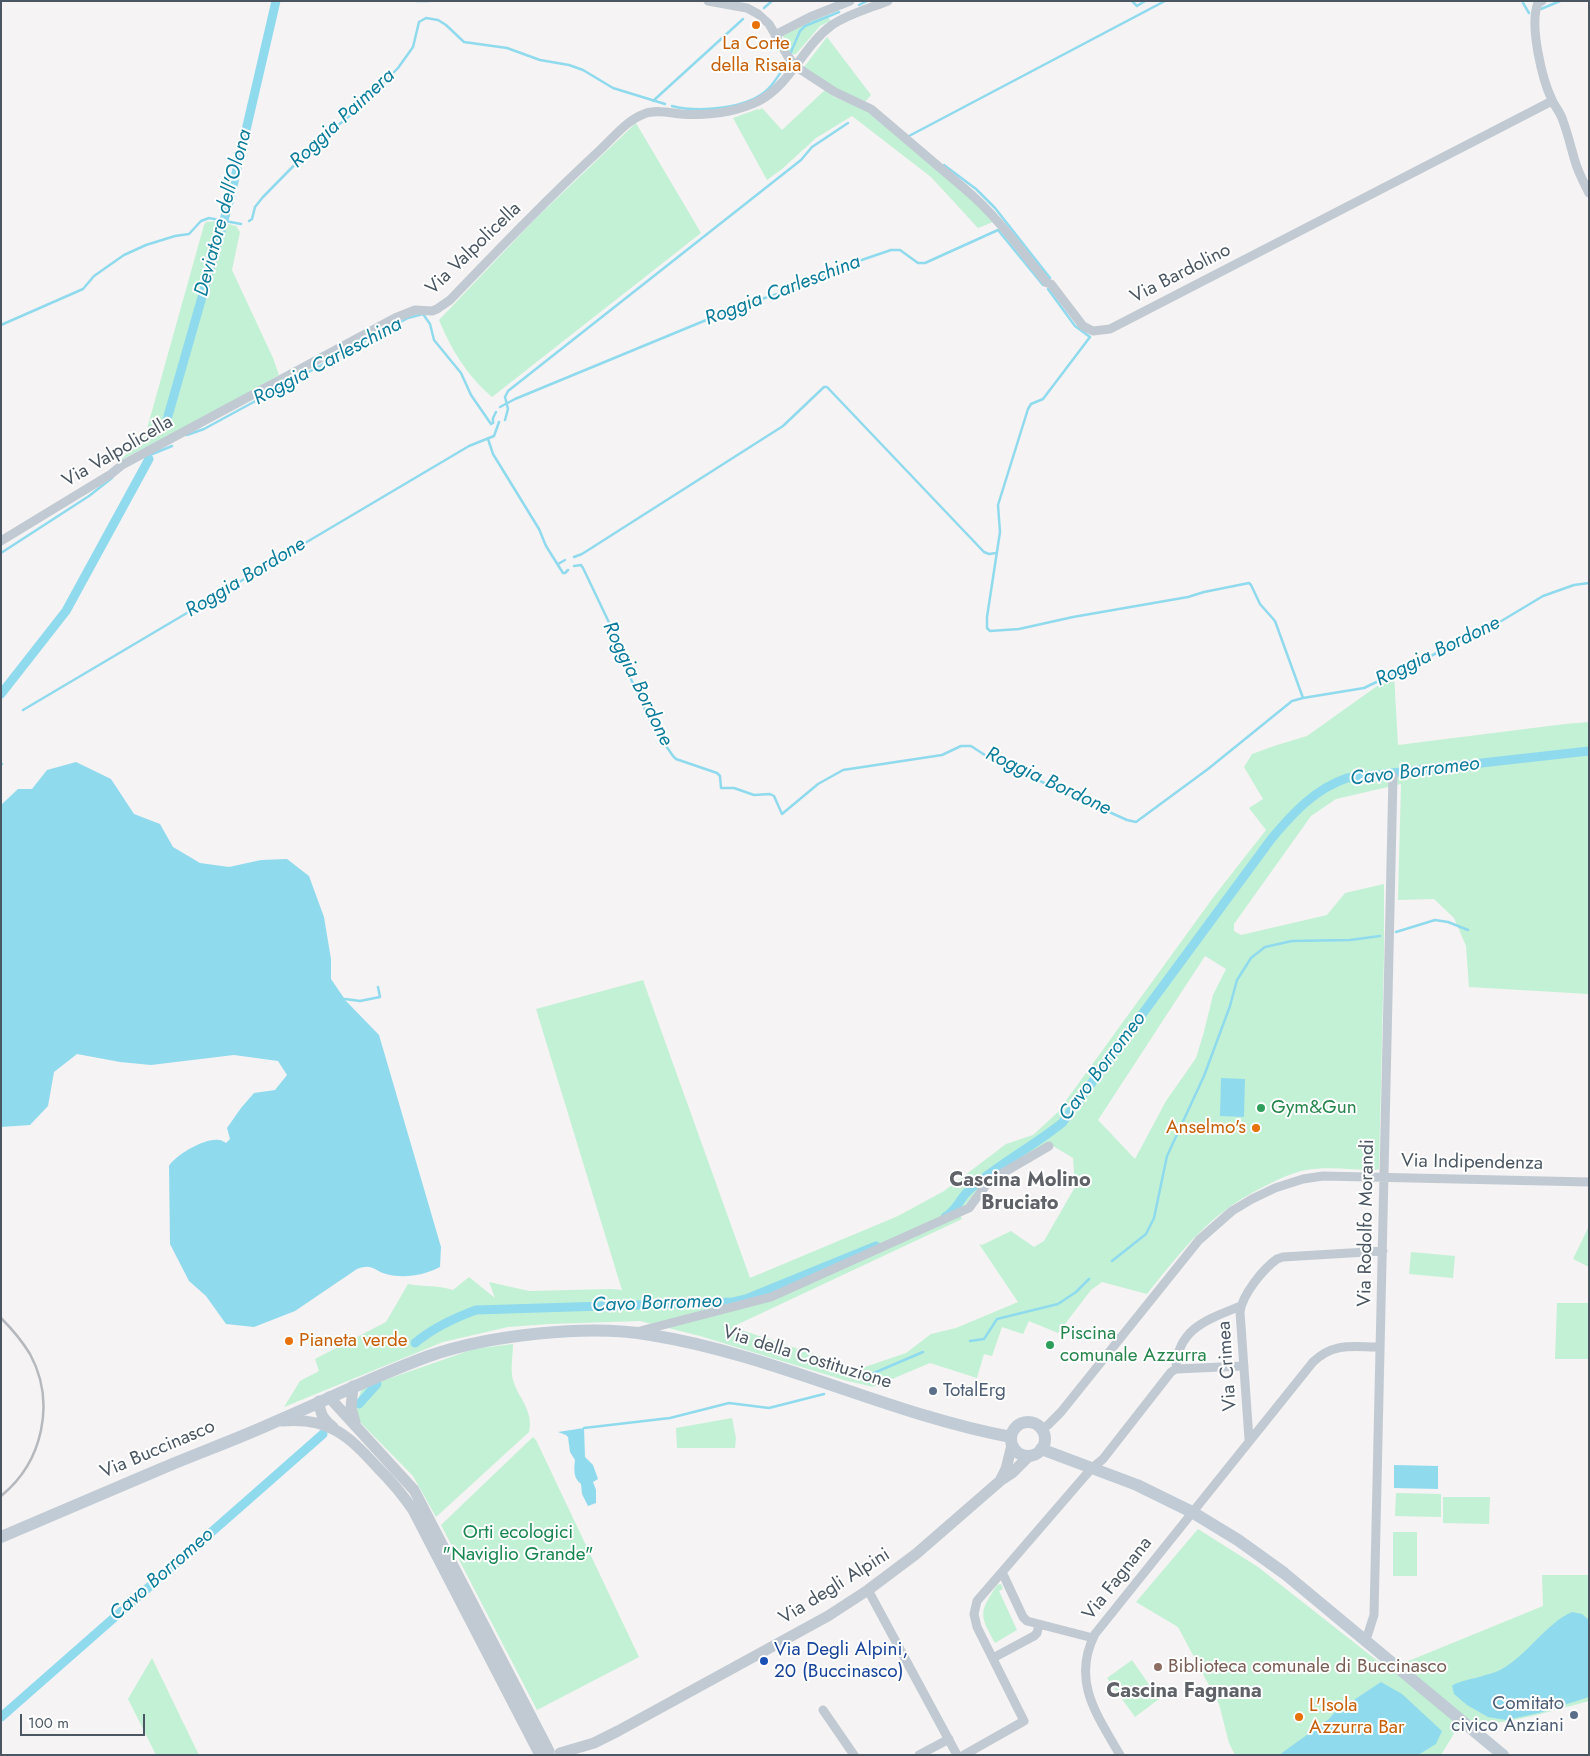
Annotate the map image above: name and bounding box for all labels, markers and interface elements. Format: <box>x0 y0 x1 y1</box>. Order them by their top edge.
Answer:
marker: La Corte della Risaia <box>750 19 762 31</box>
place label: La Corte della Risaia <box>711 33 801 77</box>
water label: Roggia Paimera <box>286 64 400 174</box>
water label: Deviatore dell'Olona <box>190 127 258 299</box>
street label: Via Valpolicella <box>422 198 526 300</box>
street label: Via Bardolino <box>1127 239 1235 309</box>
water label: Roggia Carleschina <box>702 250 864 332</box>
water label: Roggia Carleschina <box>250 313 406 411</box>
street label: Via Valpolicella <box>59 411 177 493</box>
water label: Roggia Bordone <box>182 533 310 623</box>
water label: Roggia Bordone <box>1372 611 1504 693</box>
water label: Roggia Bordone <box>596 618 678 750</box>
water label: Roggia Bordone <box>981 742 1115 822</box>
water label: Cavo Borromeo <box>1349 752 1481 792</box>
water label: Cavo Borromeo <box>1054 1008 1152 1126</box>
place label: Gym&Gun <box>1271 1097 1357 1119</box>
marker: Gym&Gun <box>1255 1102 1267 1114</box>
place label: Anselmo's <box>1166 1117 1246 1139</box>
marker: Anselmo's <box>1250 1122 1262 1134</box>
street label: Via Rodolfo Morandi <box>1354 1139 1380 1307</box>
street label: Via Indipendenza <box>1401 1150 1543 1176</box>
district label: Cascina Molino Bruciato <box>949 1169 1091 1216</box>
water label: Cavo Borromeo <box>592 1290 722 1318</box>
street label: Via Crimea <box>1213 1320 1243 1412</box>
street label: Via della Costituzione <box>720 1321 894 1395</box>
place label: Piscina comunale Azzurra <box>1060 1323 1207 1367</box>
place label: Pianeta verde <box>299 1330 408 1352</box>
marker: Pianeta verde <box>283 1335 295 1347</box>
marker: Piscina comunale Azzurra <box>1044 1339 1056 1351</box>
place label: TotalErg <box>943 1380 1006 1402</box>
marker: TotalErg <box>927 1385 939 1397</box>
street label: Via Buccinasco <box>97 1416 219 1484</box>
park label: Orti ecologici "Naviglio Grande" <box>442 1522 594 1566</box>
water label: Cavo Borromeo <box>105 1523 219 1627</box>
street label: Via Fagnana <box>1078 1533 1158 1625</box>
street label: Via degli Alpini <box>775 1544 895 1630</box>
place label: Via Degli Alpini, 20 (Buccinasco) <box>774 1639 908 1683</box>
marker: Via Degli Alpini, 20 (Buccinasco) <box>758 1655 770 1667</box>
place label: Biblioteca comunale di Buccinasco <box>1168 1656 1447 1678</box>
marker: Biblioteca comunale di Buccinasco <box>1152 1661 1164 1673</box>
district label: Cascina Fagnana <box>1106 1680 1262 1704</box>
place label: Comitato civico Anziani <box>1451 1693 1564 1737</box>
place label: L'Isola Azzurra Bar <box>1309 1695 1404 1739</box>
scale bar <box>22 1704 148 1736</box>
marker: Comitato civico Anziani <box>1568 1709 1580 1721</box>
marker: L'Isola Azzurra Bar <box>1293 1711 1305 1723</box>
text: 100 m <box>28 1712 69 1734</box>

